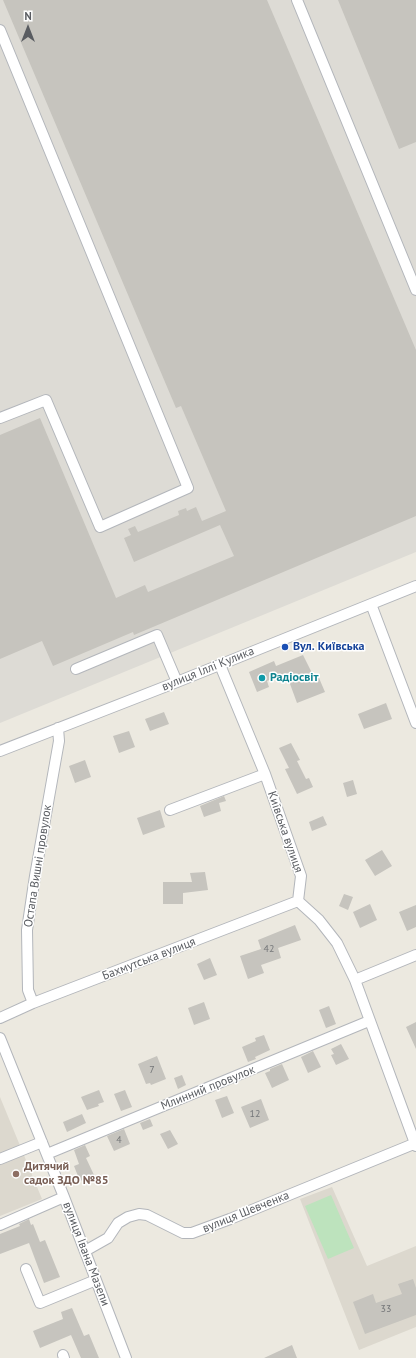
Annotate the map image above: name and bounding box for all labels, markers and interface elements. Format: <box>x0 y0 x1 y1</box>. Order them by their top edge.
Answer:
north arrow <box>8 8 48 48</box>
text: N <box>24 9 32 23</box>
place label: Вул. Київська <box>293 640 364 654</box>
marker: Вул. Київська <box>280 642 290 652</box>
street label: вулиця Іллі Кулика <box>160 644 256 694</box>
place label: Радіосвіт <box>270 671 319 685</box>
marker: Радіосвіт <box>257 673 267 683</box>
street label: Київська вулиця <box>264 789 306 875</box>
street label: Остапа Вишні провулок <box>21 804 55 928</box>
street label: Бахмутська вулиця <box>100 935 198 983</box>
house number: 42 <box>264 943 274 955</box>
street label: Млинний провулок <box>159 1063 257 1113</box>
house number: 7 <box>149 1064 155 1076</box>
house number: 12 <box>250 1108 260 1120</box>
house number: 4 <box>116 1134 122 1146</box>
place label: Дитячий садок ЗДО №85 <box>24 1160 109 1188</box>
marker: Дитячий садок ЗДО №85 <box>11 1169 21 1179</box>
street label: вулиця Шевченка <box>201 1188 291 1236</box>
street label: вулиця Івана Мазепи <box>60 1200 112 1308</box>
house number: 33 <box>381 1303 391 1315</box>

